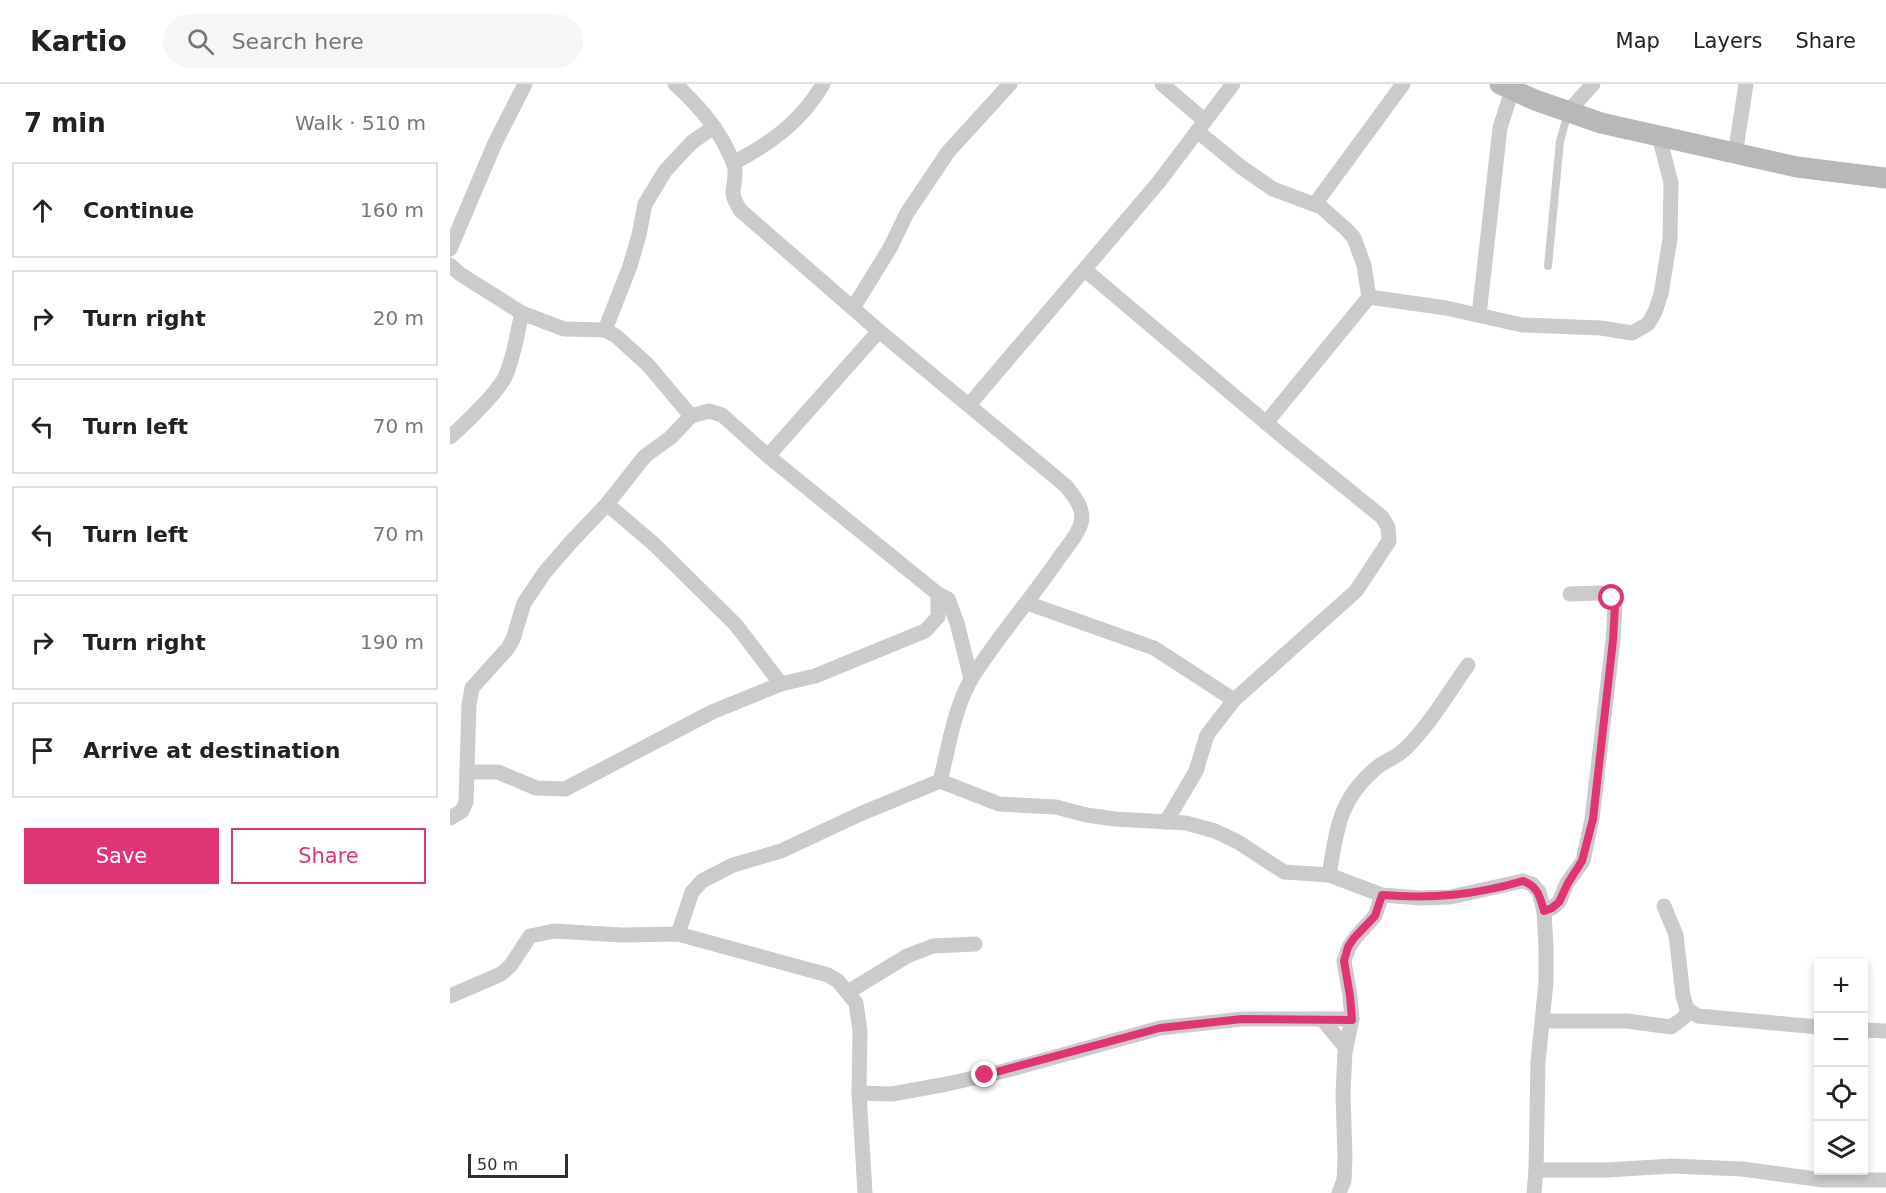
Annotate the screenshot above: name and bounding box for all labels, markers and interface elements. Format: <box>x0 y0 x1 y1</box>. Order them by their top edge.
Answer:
search box <box>163 14 583 68</box>
text: Kartio <box>30 25 127 58</box>
icon: search <box>184 25 217 58</box>
text: Search here <box>232 29 364 54</box>
text: Map <box>1616 29 1660 53</box>
text: Layers <box>1693 29 1762 53</box>
text: Share <box>1795 29 1856 53</box>
text: 7 min <box>24 108 106 138</box>
text: Walk · 510 m <box>295 111 426 135</box>
icon: ahead <box>26 194 59 227</box>
text: Continue <box>83 198 194 223</box>
text: 160 m <box>360 198 424 222</box>
icon: right <box>26 302 59 335</box>
text: Turn right <box>83 306 206 331</box>
text: 20 m <box>373 306 424 330</box>
icon: left <box>26 410 59 443</box>
text: Turn left <box>83 414 188 439</box>
text: 70 m <box>373 414 424 438</box>
icon: left <box>26 518 59 551</box>
text: Turn left <box>83 522 188 547</box>
text: 70 m <box>373 522 424 546</box>
route start <box>1598 584 1624 610</box>
icon: right <box>26 626 59 659</box>
text: Turn right <box>83 630 206 655</box>
text: 190 m <box>360 630 424 654</box>
icon: arrive <box>26 734 59 767</box>
text: Arrive at destination <box>83 738 340 763</box>
button: Save <box>24 828 219 884</box>
button: Share <box>231 828 426 884</box>
map controls <box>1814 959 1868 1175</box>
button: + <box>1814 959 1868 1013</box>
button: − <box>1814 1013 1868 1067</box>
route end <box>971 1061 997 1087</box>
button: locate <box>1814 1067 1868 1121</box>
button: layers <box>1814 1121 1868 1175</box>
scale bar <box>468 1151 568 1178</box>
text: 50 m <box>477 1155 518 1174</box>

